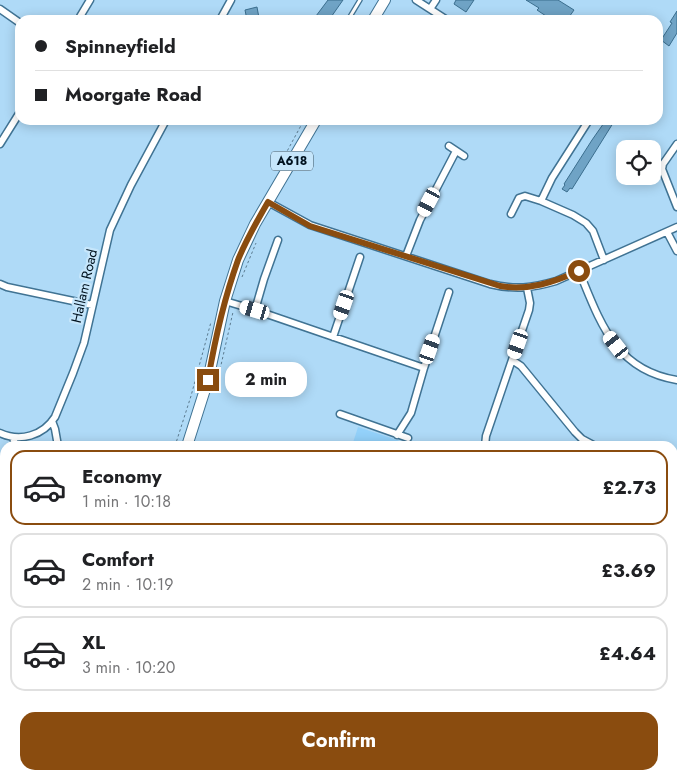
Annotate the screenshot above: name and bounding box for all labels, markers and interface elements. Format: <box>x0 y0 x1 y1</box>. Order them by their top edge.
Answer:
text: Spinneyfield <box>65 33 176 60</box>
text: Moorgate Road <box>65 81 202 108</box>
map controls <box>616 140 661 185</box>
button: locate <box>616 140 661 185</box>
road number: A618 <box>271 152 313 170</box>
car <box>415 185 442 219</box>
street label: Hallam Road <box>66 247 102 325</box>
route start <box>568 260 590 282</box>
car <box>332 288 355 322</box>
car <box>238 299 271 321</box>
car <box>506 327 529 361</box>
car <box>600 329 631 361</box>
car <box>418 332 441 366</box>
callout: 2 min <box>226 362 308 398</box>
text: 2 min <box>245 368 287 391</box>
route end <box>197 369 219 391</box>
text: Economy <box>82 463 162 490</box>
icon: car <box>22 465 67 510</box>
text: £2.73 <box>603 474 656 501</box>
text: 1 min · 10:18 <box>82 490 171 513</box>
text: Comfort <box>82 546 154 573</box>
icon: car <box>22 548 67 593</box>
text: £3.69 <box>601 557 656 584</box>
text: 2 min · 10:19 <box>82 573 173 596</box>
text: XL <box>82 629 105 656</box>
icon: car <box>22 631 67 676</box>
text: £4.64 <box>599 640 656 667</box>
text: 3 min · 10:20 <box>82 656 175 679</box>
button: Confirm <box>20 712 658 770</box>

